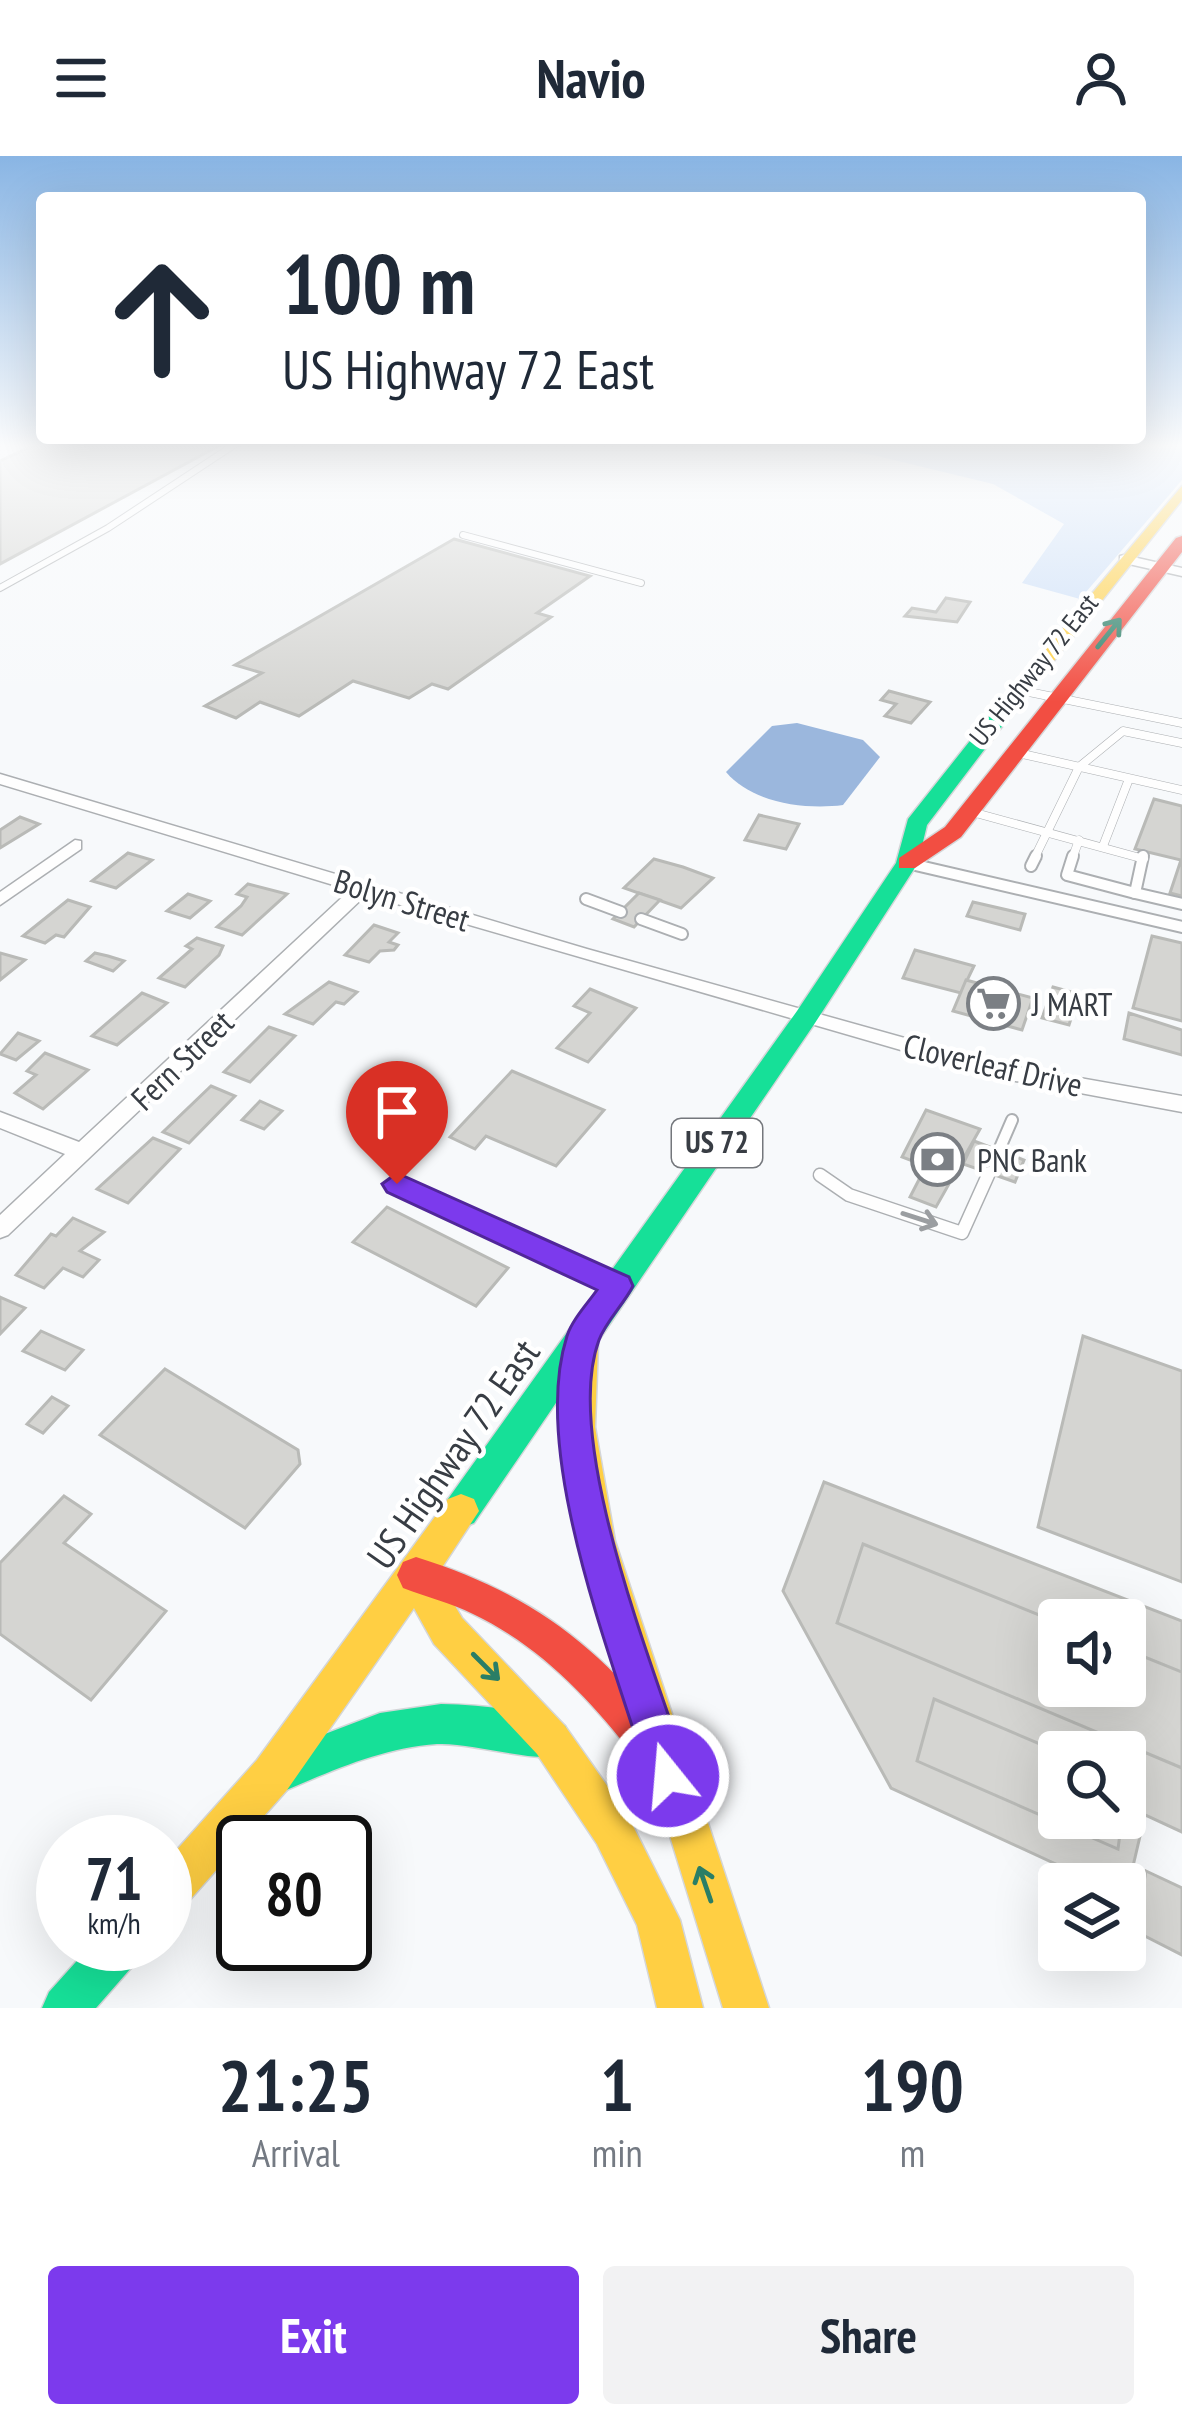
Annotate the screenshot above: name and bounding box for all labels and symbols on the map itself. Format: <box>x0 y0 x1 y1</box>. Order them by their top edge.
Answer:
street label: US Highway 72 East <box>961 586 1105 752</box>
one-way arrow <box>1095 617 1122 649</box>
street label: Bolyn Street <box>329 859 475 941</box>
supermarket icon: J MART <box>965 976 1021 1032</box>
place label: J MART <box>1031 982 1113 1025</box>
street label: Fern Street <box>121 1000 242 1119</box>
street label: Cloverleaf Drive <box>900 1023 1087 1106</box>
pin <box>346 1061 448 1184</box>
road number: US 72 <box>672 1119 762 1167</box>
bank icon: PNC Bank <box>910 1132 966 1188</box>
place label: PNC Bank <box>977 1138 1087 1181</box>
one-way arrow <box>900 1209 938 1231</box>
street label: US Highway 72 East <box>355 1329 551 1578</box>
one-way arrow <box>471 1652 500 1681</box>
position arrow <box>605 1713 731 1839</box>
speed limit sign: 80 <box>216 1815 372 1971</box>
one-way arrow <box>693 1866 714 1903</box>

